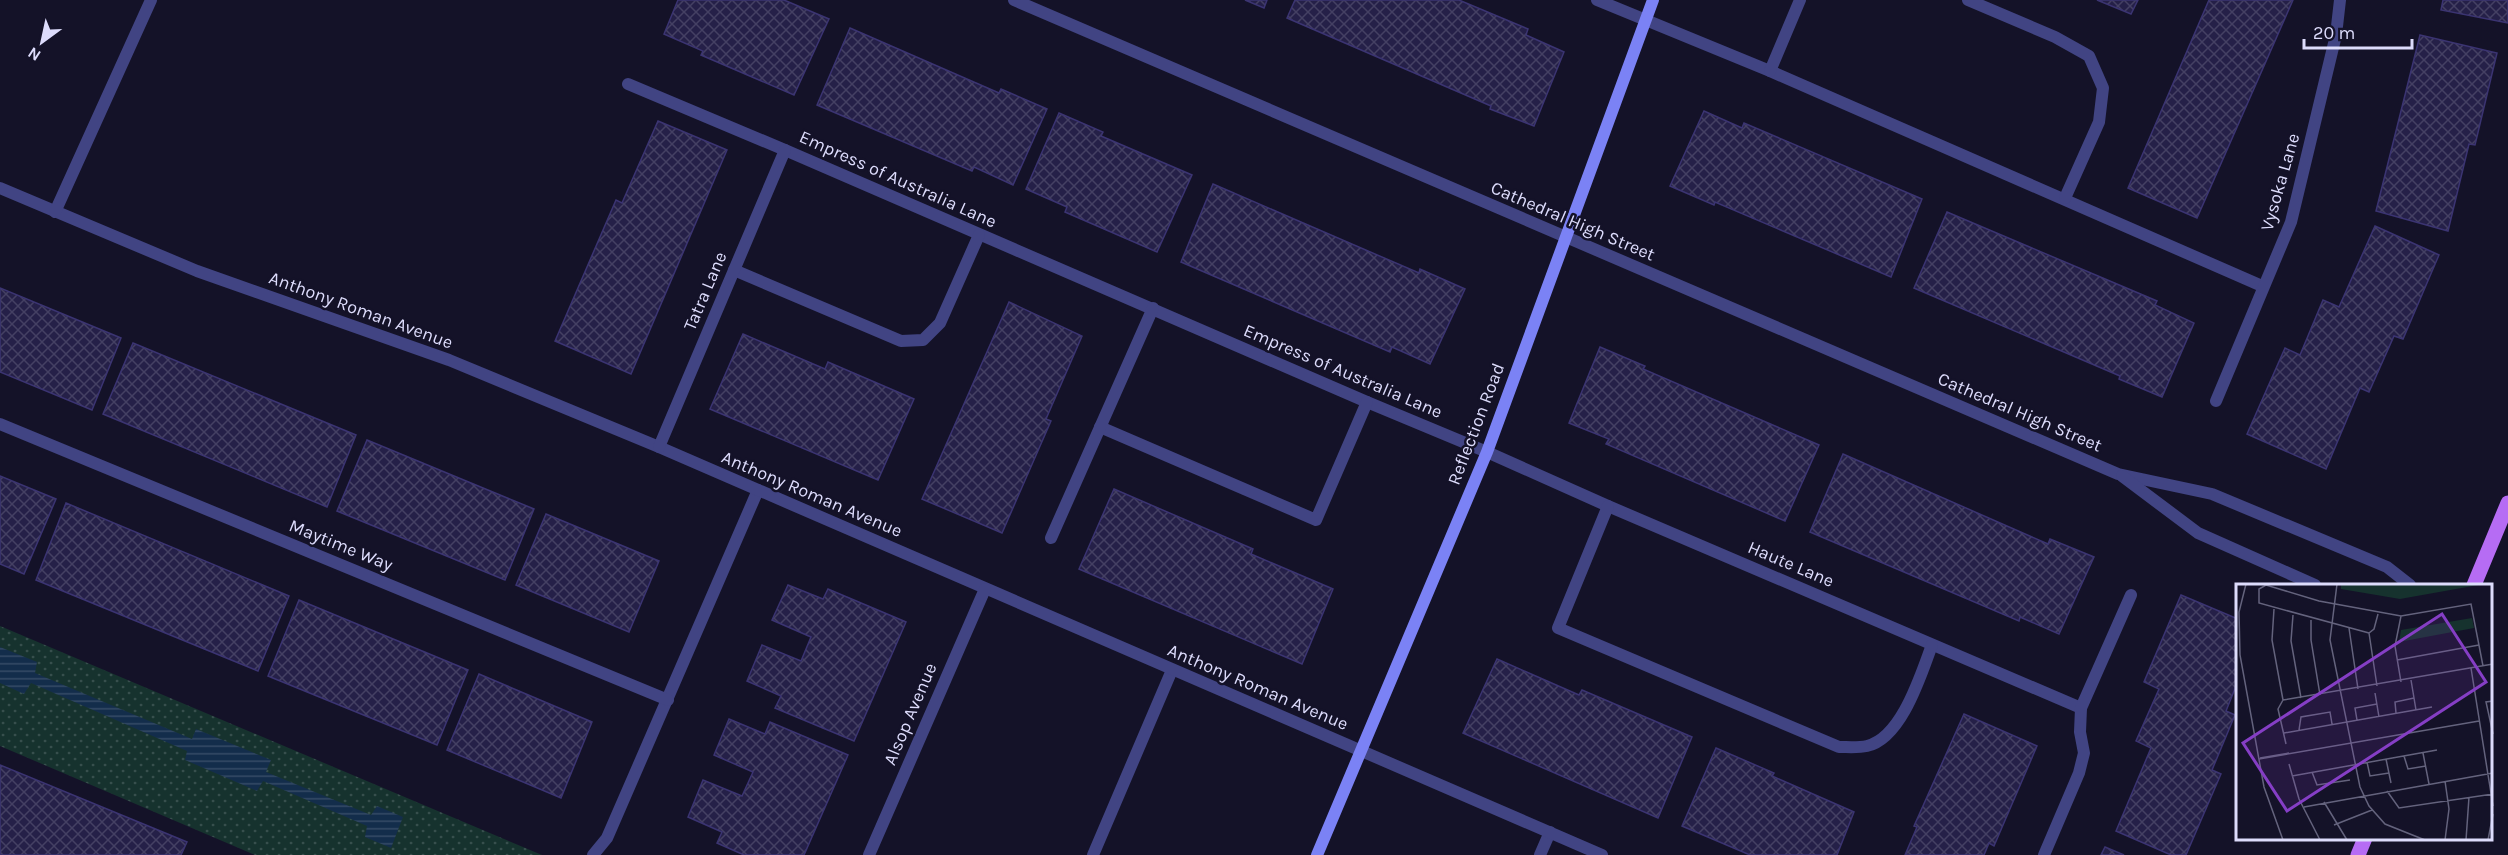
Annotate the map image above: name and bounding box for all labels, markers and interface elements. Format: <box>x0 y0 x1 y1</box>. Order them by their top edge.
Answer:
north arrow <box>12 12 72 72</box>
scale bar <box>2304 12 2412 50</box>
text: 20 m <box>2313 22 2355 44</box>
text: N <box>24 43 44 65</box>
street label: Empress of Australia Lane <box>796 126 1000 232</box>
street label: Vysoka Lane <box>2256 131 2304 233</box>
street label: Cathedral High Street <box>1488 176 1659 266</box>
street label: Tatra Lane <box>679 248 731 334</box>
street label: Anthony Roman Avenue <box>266 266 456 354</box>
street label: Empress of Australia Lane <box>1240 319 1446 423</box>
street label: Reflection Road <box>1443 360 1509 488</box>
street label: Cathedral High Street <box>1935 367 2106 457</box>
street label: Anthony Roman Avenue <box>718 446 906 542</box>
street label: Maytime Way <box>286 514 397 576</box>
street label: Haute Lane <box>1745 536 1837 592</box>
inset map <box>2236 584 2493 840</box>
street label: Anthony Roman Avenue <box>1164 639 1352 735</box>
street label: Alsop Avenue <box>879 660 941 768</box>

